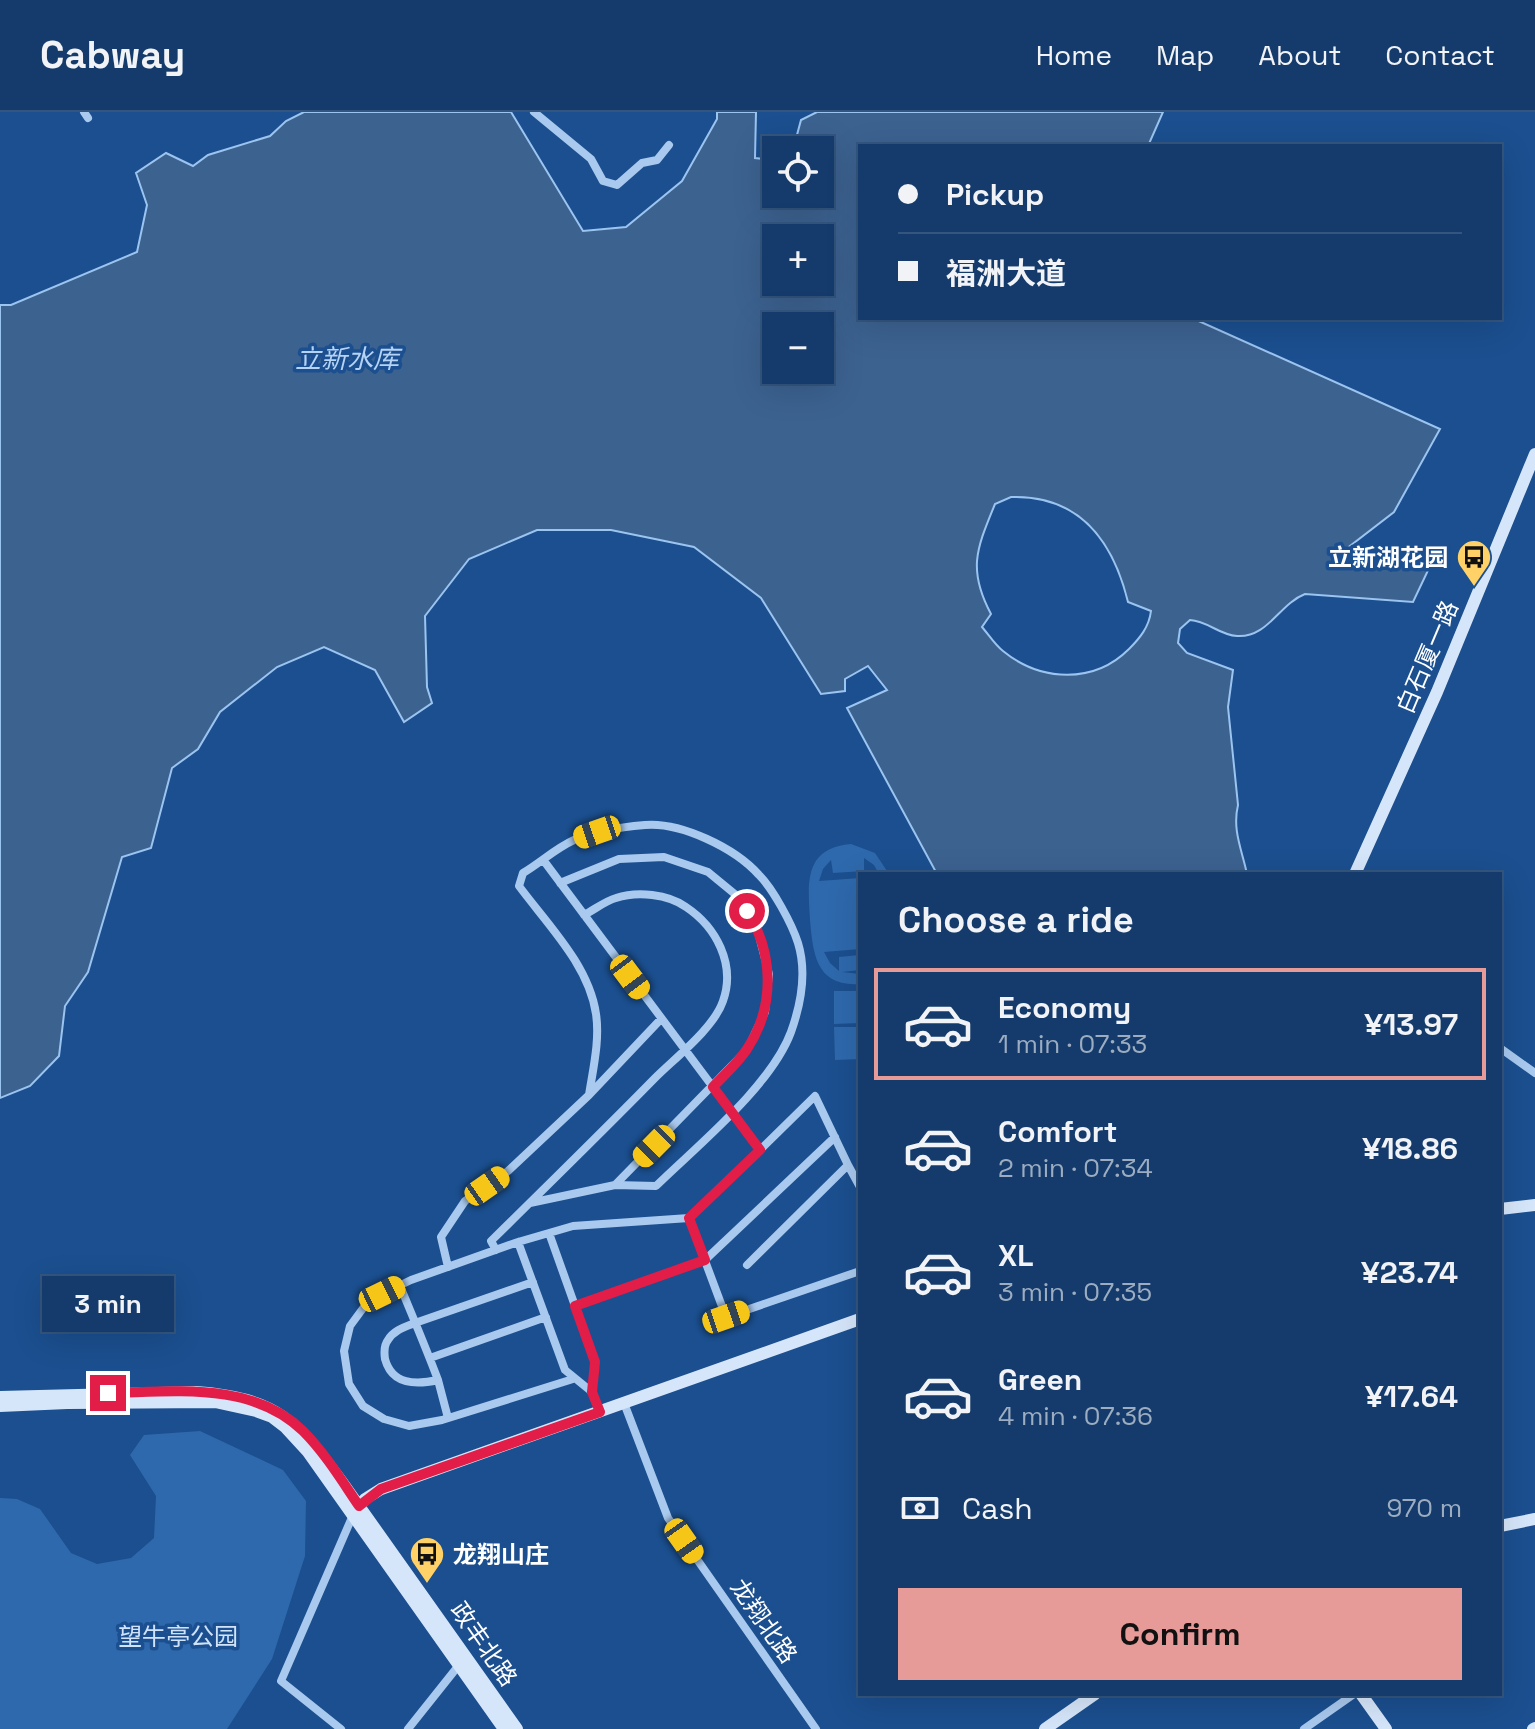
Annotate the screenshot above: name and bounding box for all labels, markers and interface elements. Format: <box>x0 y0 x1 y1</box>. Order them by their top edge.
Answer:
text: Cabway <box>40 31 185 79</box>
text: Home <box>1036 37 1112 73</box>
text: Map <box>1156 37 1214 73</box>
text: About <box>1258 37 1341 73</box>
text: Contact <box>1385 37 1495 73</box>
map controls <box>762 136 834 384</box>
button: locate <box>762 136 834 208</box>
text: Pickup <box>946 175 1044 214</box>
button: + <box>762 224 834 296</box>
text: 福洲大道 <box>946 254 1066 293</box>
button: − <box>762 312 834 384</box>
water label: 立新水库 <box>295 342 403 376</box>
bus stop icon: 立新湖花园 <box>1455 538 1493 588</box>
place label: 立新湖花园 <box>1328 542 1448 573</box>
street label: 白石厦一路 <box>1389 596 1465 718</box>
car <box>570 813 624 851</box>
route start <box>729 893 765 929</box>
text: Choose a ride <box>898 897 1134 943</box>
car <box>606 951 654 1003</box>
icon: car <box>902 988 974 1060</box>
text: Economy <box>998 988 1131 1027</box>
text: ¥13.97 <box>1364 1005 1458 1044</box>
text: 1 min · 07:33 <box>998 1027 1147 1061</box>
icon: car <box>902 1112 974 1184</box>
text: Comfort <box>998 1112 1117 1151</box>
car <box>629 1121 679 1171</box>
text: ¥18.86 <box>1362 1129 1458 1168</box>
text: 2 min · 07:34 <box>998 1151 1153 1185</box>
car <box>460 1162 514 1210</box>
icon: car <box>902 1236 974 1308</box>
text: XL <box>998 1236 1034 1275</box>
text: ¥23.74 <box>1361 1253 1458 1292</box>
car <box>355 1273 409 1315</box>
text: 3 min · 07:35 <box>998 1275 1152 1309</box>
callout: 3 min <box>42 1277 174 1333</box>
text: 3 min <box>74 1287 142 1321</box>
car <box>699 1298 753 1336</box>
icon: car <box>902 1360 974 1432</box>
text: Green <box>998 1360 1082 1399</box>
route end <box>90 1375 126 1411</box>
text: ¥17.64 <box>1365 1377 1458 1416</box>
text: 4 min · 07:36 <box>998 1399 1153 1433</box>
icon: cash <box>898 1486 942 1530</box>
text: Cash <box>962 1489 1033 1528</box>
text: 970 m <box>1386 1491 1462 1525</box>
car <box>660 1514 708 1568</box>
bus stop icon: 龙翔山庄 <box>408 1535 446 1585</box>
place label: 龙翔山庄 <box>453 1539 549 1570</box>
street label: 龙翔北路 <box>724 1573 804 1669</box>
button: Confirm <box>898 1588 1462 1680</box>
street label: 政丰北路 <box>444 1596 524 1692</box>
park label: 望牛亭公园 <box>118 1621 238 1652</box>

